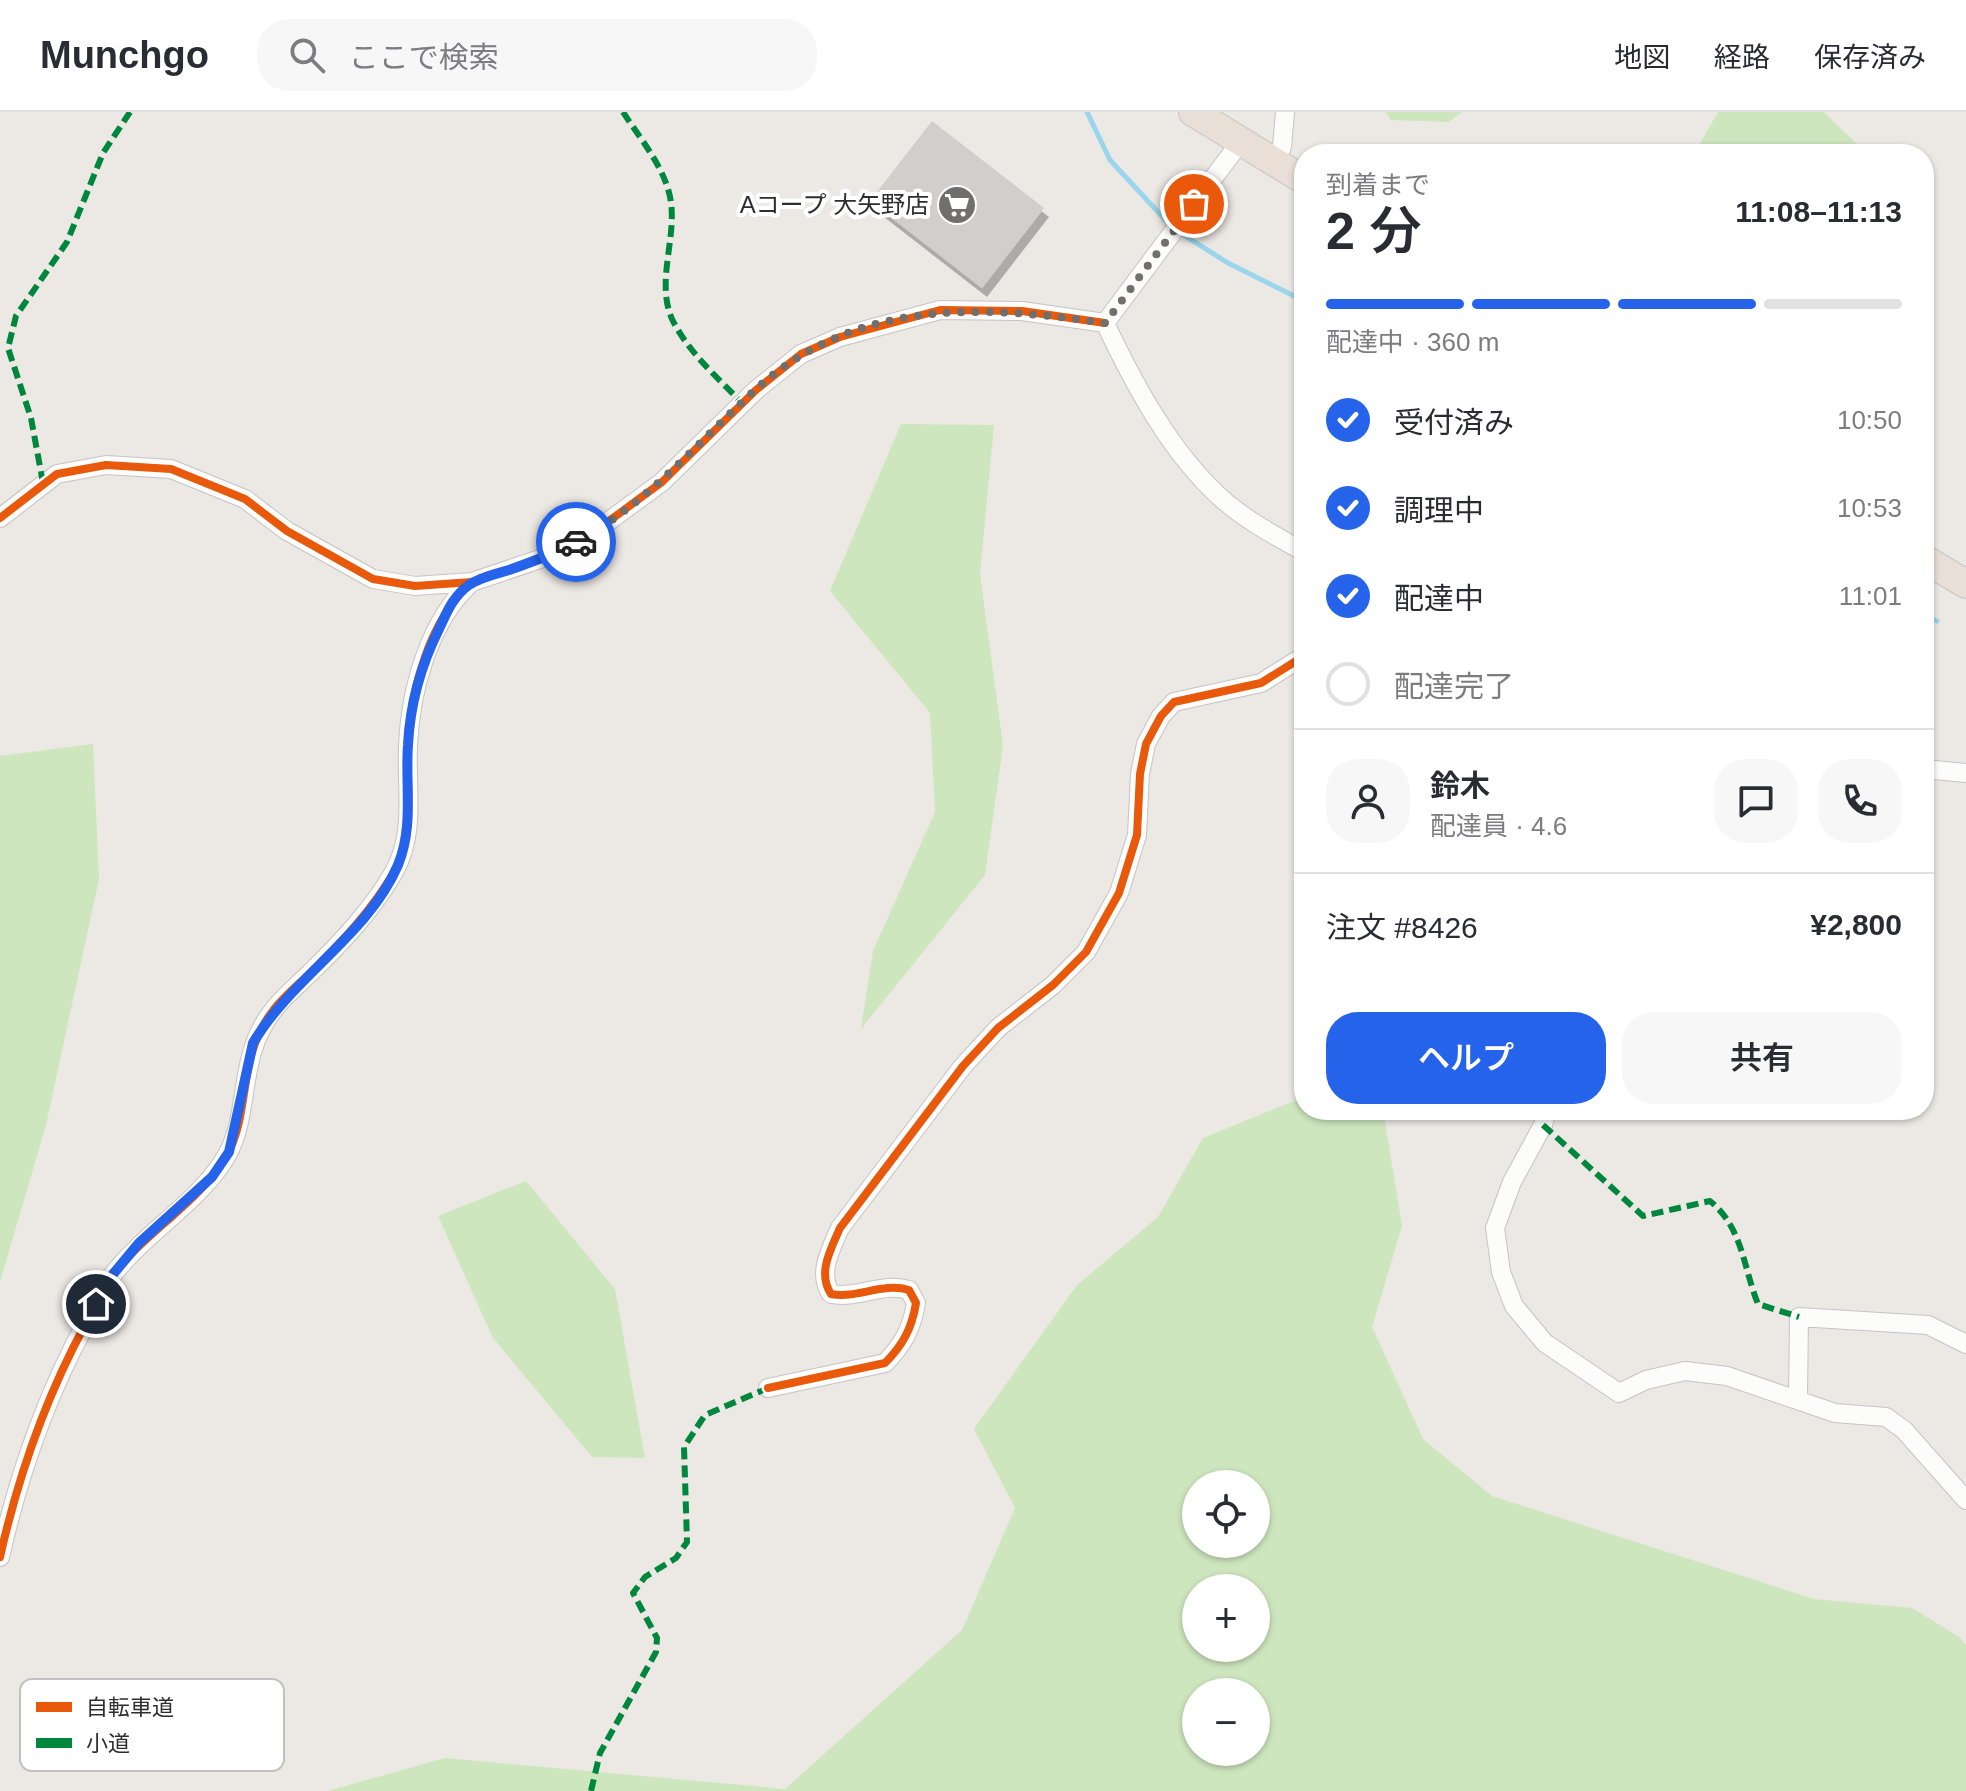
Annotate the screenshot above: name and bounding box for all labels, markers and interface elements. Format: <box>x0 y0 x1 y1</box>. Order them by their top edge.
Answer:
search box <box>257 19 817 91</box>
icon: search <box>285 33 329 77</box>
text: Munchgo <box>40 34 209 76</box>
text: ここで検索 <box>349 41 499 74</box>
text: 地図 <box>1614 42 1670 73</box>
text: 経路 <box>1714 42 1770 73</box>
text: 保存済み <box>1814 42 1926 73</box>
pin <box>1160 170 1228 238</box>
text: 到着まで <box>1326 170 1430 200</box>
icon: bag <box>1172 182 1216 226</box>
supermarket icon: Aコープ 大矢野店 <box>936 184 978 226</box>
place label: Aコープ 大矢野店 <box>740 191 929 218</box>
text: 11:08–11:13 <box>1735 195 1902 228</box>
text: 2 分 <box>1326 202 1421 260</box>
text: 配達中 · 360 m <box>1326 327 1499 357</box>
icon: check <box>1326 398 1370 442</box>
text: 10:50 <box>1837 405 1902 435</box>
text: 受付済み <box>1394 406 1514 439</box>
icon: check <box>1326 486 1370 530</box>
text: 10:53 <box>1837 493 1902 523</box>
text: 調理中 <box>1394 494 1484 527</box>
courier <box>536 502 616 582</box>
icon: car <box>554 520 598 564</box>
icon: check <box>1326 574 1370 618</box>
text: 11:01 <box>1839 581 1902 611</box>
text: 配達中 <box>1394 582 1484 615</box>
text: 配達完了 <box>1394 670 1514 703</box>
button: person <box>1326 759 1410 843</box>
button: chat <box>1714 759 1798 843</box>
button: phone <box>1818 759 1902 843</box>
text: 鈴木 <box>1430 769 1490 802</box>
text: 配達員 · 4.6 <box>1430 811 1567 841</box>
text: ¥2,800 <box>1810 908 1902 941</box>
text: 注文 #8426 <box>1326 911 1478 944</box>
button: ヘルプ <box>1326 1012 1606 1104</box>
button: 共有 <box>1622 1012 1902 1104</box>
pin <box>62 1270 130 1338</box>
icon: home <box>74 1282 118 1326</box>
map controls <box>1182 1470 1270 1766</box>
button: locate <box>1182 1470 1270 1558</box>
button: + <box>1182 1574 1270 1662</box>
button: − <box>1182 1678 1270 1766</box>
legend <box>20 1679 284 1771</box>
text: 自転車道 <box>86 1695 174 1720</box>
text: 小道 <box>86 1731 130 1756</box>

